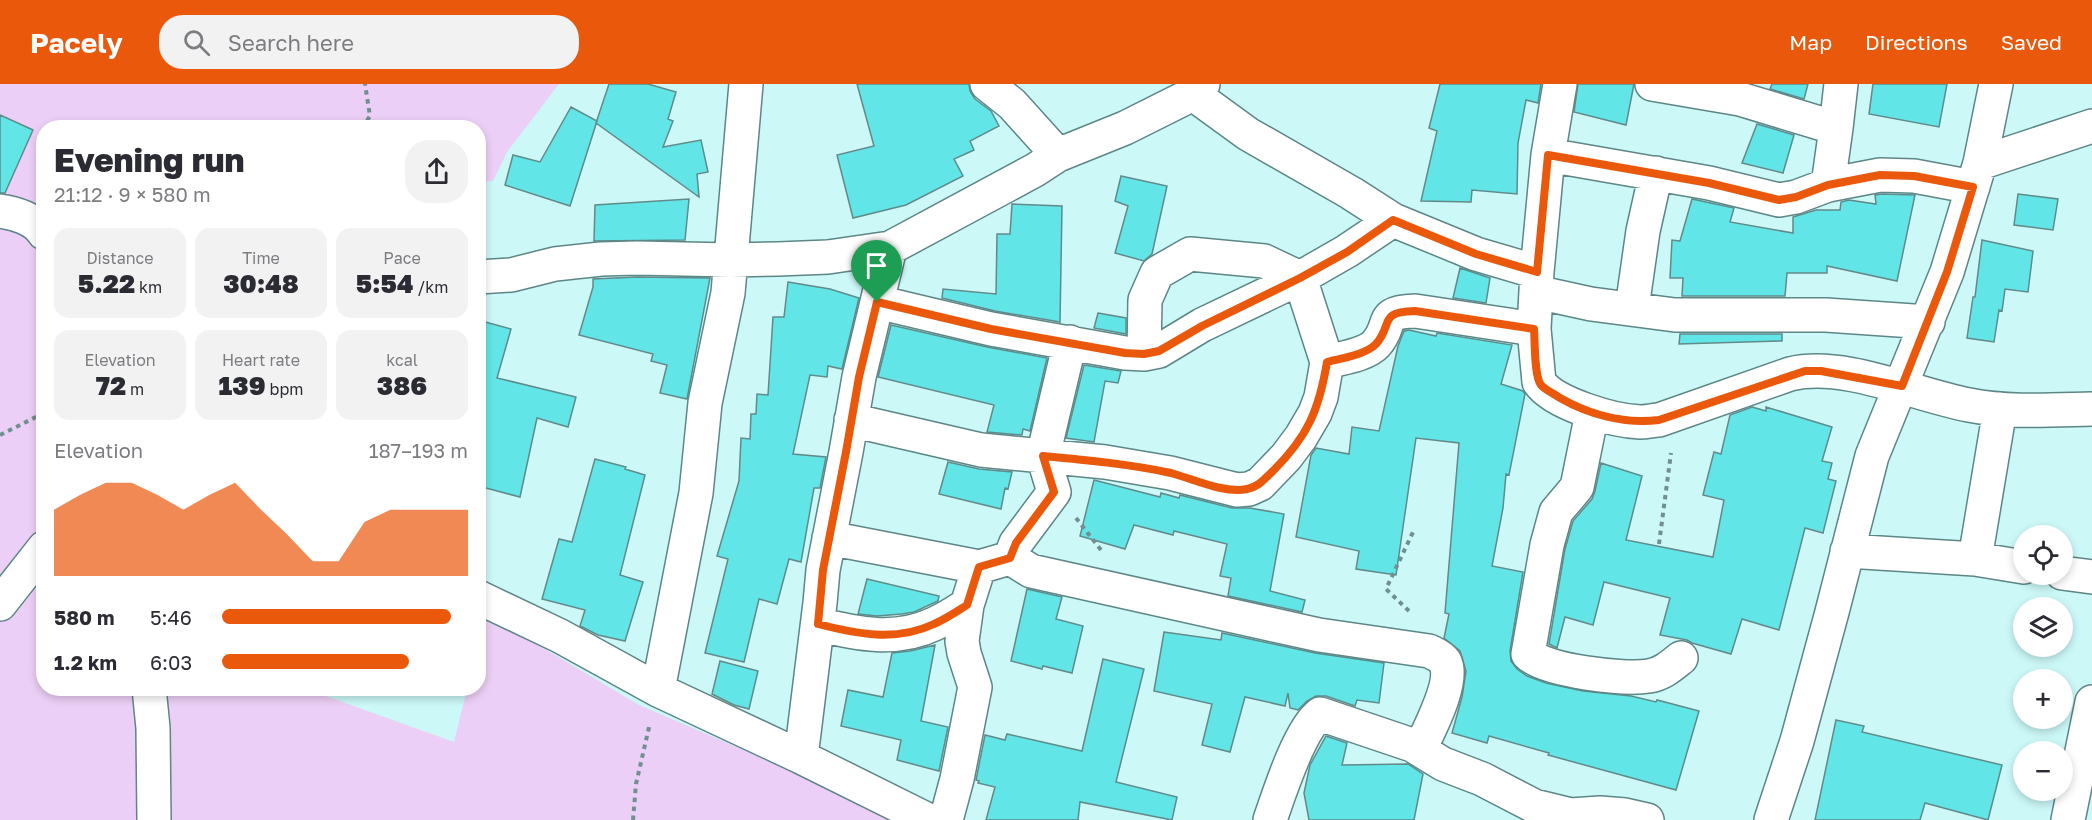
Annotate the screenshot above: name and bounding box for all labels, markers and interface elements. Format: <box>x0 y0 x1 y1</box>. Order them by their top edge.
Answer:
search box <box>159 15 579 69</box>
text: Pacely <box>30 26 123 59</box>
icon: search <box>180 26 213 59</box>
text: Search here <box>228 29 354 56</box>
text: Map <box>1789 29 1832 55</box>
text: Directions <box>1865 29 1968 55</box>
text: Saved <box>2001 29 2062 55</box>
text: Evening run <box>54 140 245 179</box>
button: share <box>405 140 468 203</box>
text: 21:12 · 9 × 580 m <box>54 182 211 206</box>
pin <box>851 240 902 302</box>
text: Distance <box>86 248 154 268</box>
text: Time <box>242 248 280 268</box>
text: Pace <box>383 248 421 268</box>
icon: arrive <box>860 249 893 282</box>
text: 5.22 <box>78 268 135 299</box>
text: 30:48 <box>223 268 299 299</box>
text: 5:54 <box>356 268 413 299</box>
text: km <box>135 277 162 297</box>
text: /km <box>413 277 448 297</box>
text: Elevation <box>84 350 156 370</box>
text: Heart rate <box>222 350 300 370</box>
text: kcal <box>386 350 418 370</box>
text: 72 <box>96 370 126 401</box>
text: 139 <box>219 370 266 401</box>
text: 386 <box>377 370 427 401</box>
text: m <box>126 379 144 399</box>
text: bpm <box>266 379 303 399</box>
text: Elevation <box>54 438 143 462</box>
text: 187–193 m <box>369 438 468 462</box>
map controls <box>2013 525 2073 801</box>
button: locate <box>2013 525 2073 585</box>
button: layers <box>2013 597 2073 657</box>
text: 580 m <box>54 605 115 629</box>
text: 5:46 <box>150 605 192 629</box>
text: 1.2 km <box>54 650 117 674</box>
text: 6:03 <box>150 650 192 674</box>
button: + <box>2013 669 2073 729</box>
button: − <box>2013 741 2073 801</box>

